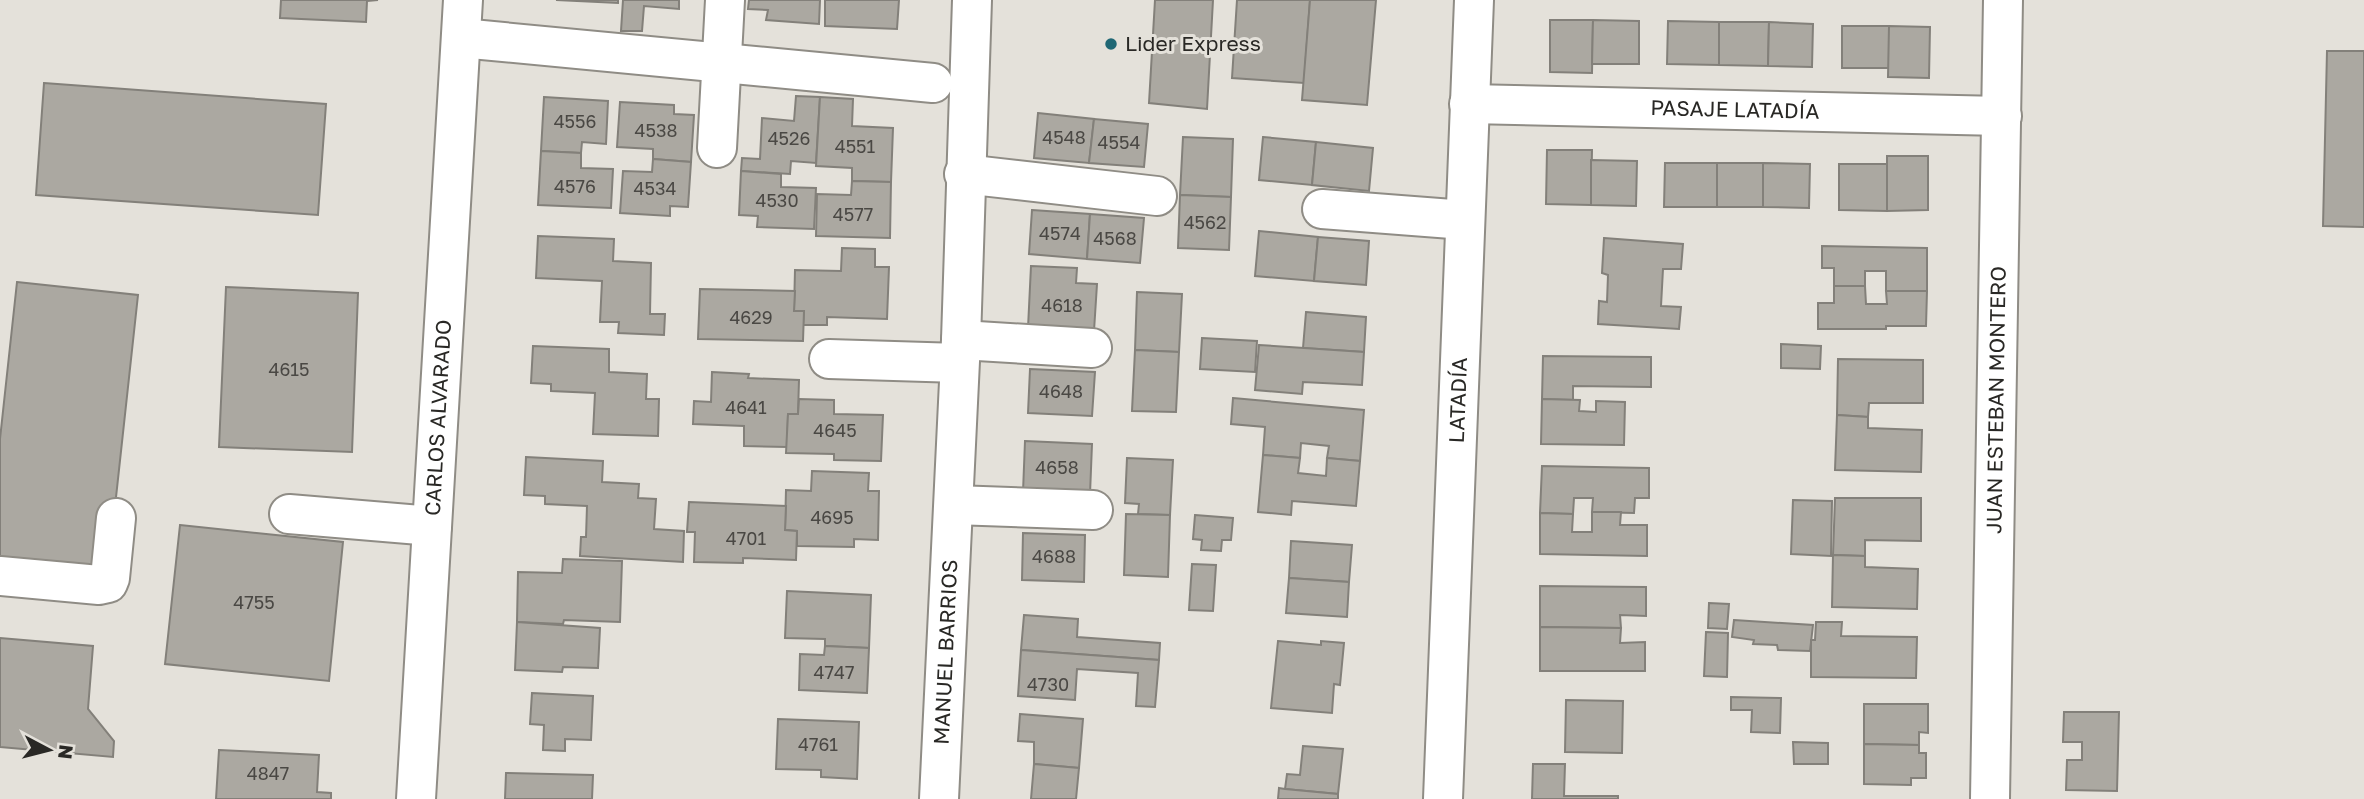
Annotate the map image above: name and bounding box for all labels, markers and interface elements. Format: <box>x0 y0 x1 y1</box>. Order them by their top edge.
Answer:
place label: Lider Express <box>1125 30 1261 56</box>
marker: Lider Express <box>1103 36 1119 52</box>
street label: PASAJE LATADÍA <box>1650 94 1820 124</box>
house number: 4556 <box>554 110 596 132</box>
house number: 4538 <box>635 119 677 141</box>
house number: 4548 <box>1042 126 1086 148</box>
house number: 4526 <box>768 127 810 149</box>
house number: 4554 <box>1098 131 1140 153</box>
house number: 4551 <box>835 135 876 157</box>
house number: 4576 <box>554 175 596 197</box>
house number: 4534 <box>634 177 676 199</box>
house number: 4530 <box>755 189 799 211</box>
house number: 4577 <box>833 203 873 225</box>
house number: 4562 <box>1184 211 1226 233</box>
house number: 4574 <box>1039 222 1081 244</box>
house number: 4568 <box>1093 227 1137 249</box>
street label: JUAN ESTEBAN MONTERO <box>1980 266 2011 534</box>
house number: 4618 <box>1041 294 1083 316</box>
house number: 4629 <box>729 306 773 328</box>
street label: CARLOS ALVARADO <box>419 319 456 516</box>
street label: LATADÍA <box>1443 357 1472 444</box>
house number: 4615 <box>268 358 310 380</box>
house number: 4648 <box>1039 380 1083 402</box>
house number: 4641 <box>725 396 767 418</box>
house number: 4645 <box>813 419 857 441</box>
house number: 4658 <box>1035 456 1079 478</box>
house number: 4695 <box>810 506 854 528</box>
house number: 4701 <box>726 527 766 549</box>
house number: 4688 <box>1032 545 1076 567</box>
street label: MANUEL BARRIOS <box>928 559 962 745</box>
house number: 4755 <box>233 591 275 613</box>
house number: 4747 <box>813 661 855 683</box>
house number: 4730 <box>1027 673 1069 695</box>
north arrow <box>14 715 84 785</box>
house number: 4761 <box>798 733 838 755</box>
text: N <box>54 744 79 761</box>
house number: 4847 <box>247 762 289 784</box>

